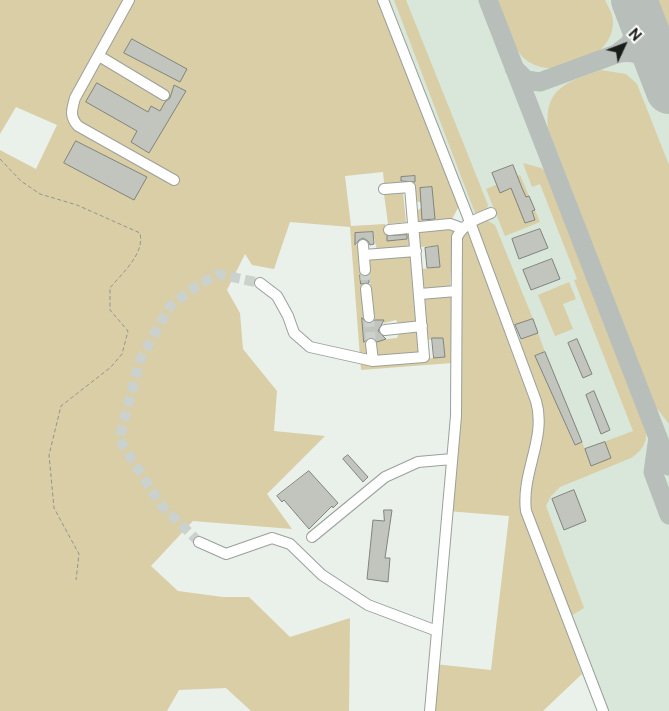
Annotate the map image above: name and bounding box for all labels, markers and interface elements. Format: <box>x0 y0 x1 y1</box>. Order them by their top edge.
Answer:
north arrow <box>599 20 649 70</box>
text: N <box>625 25 645 44</box>

